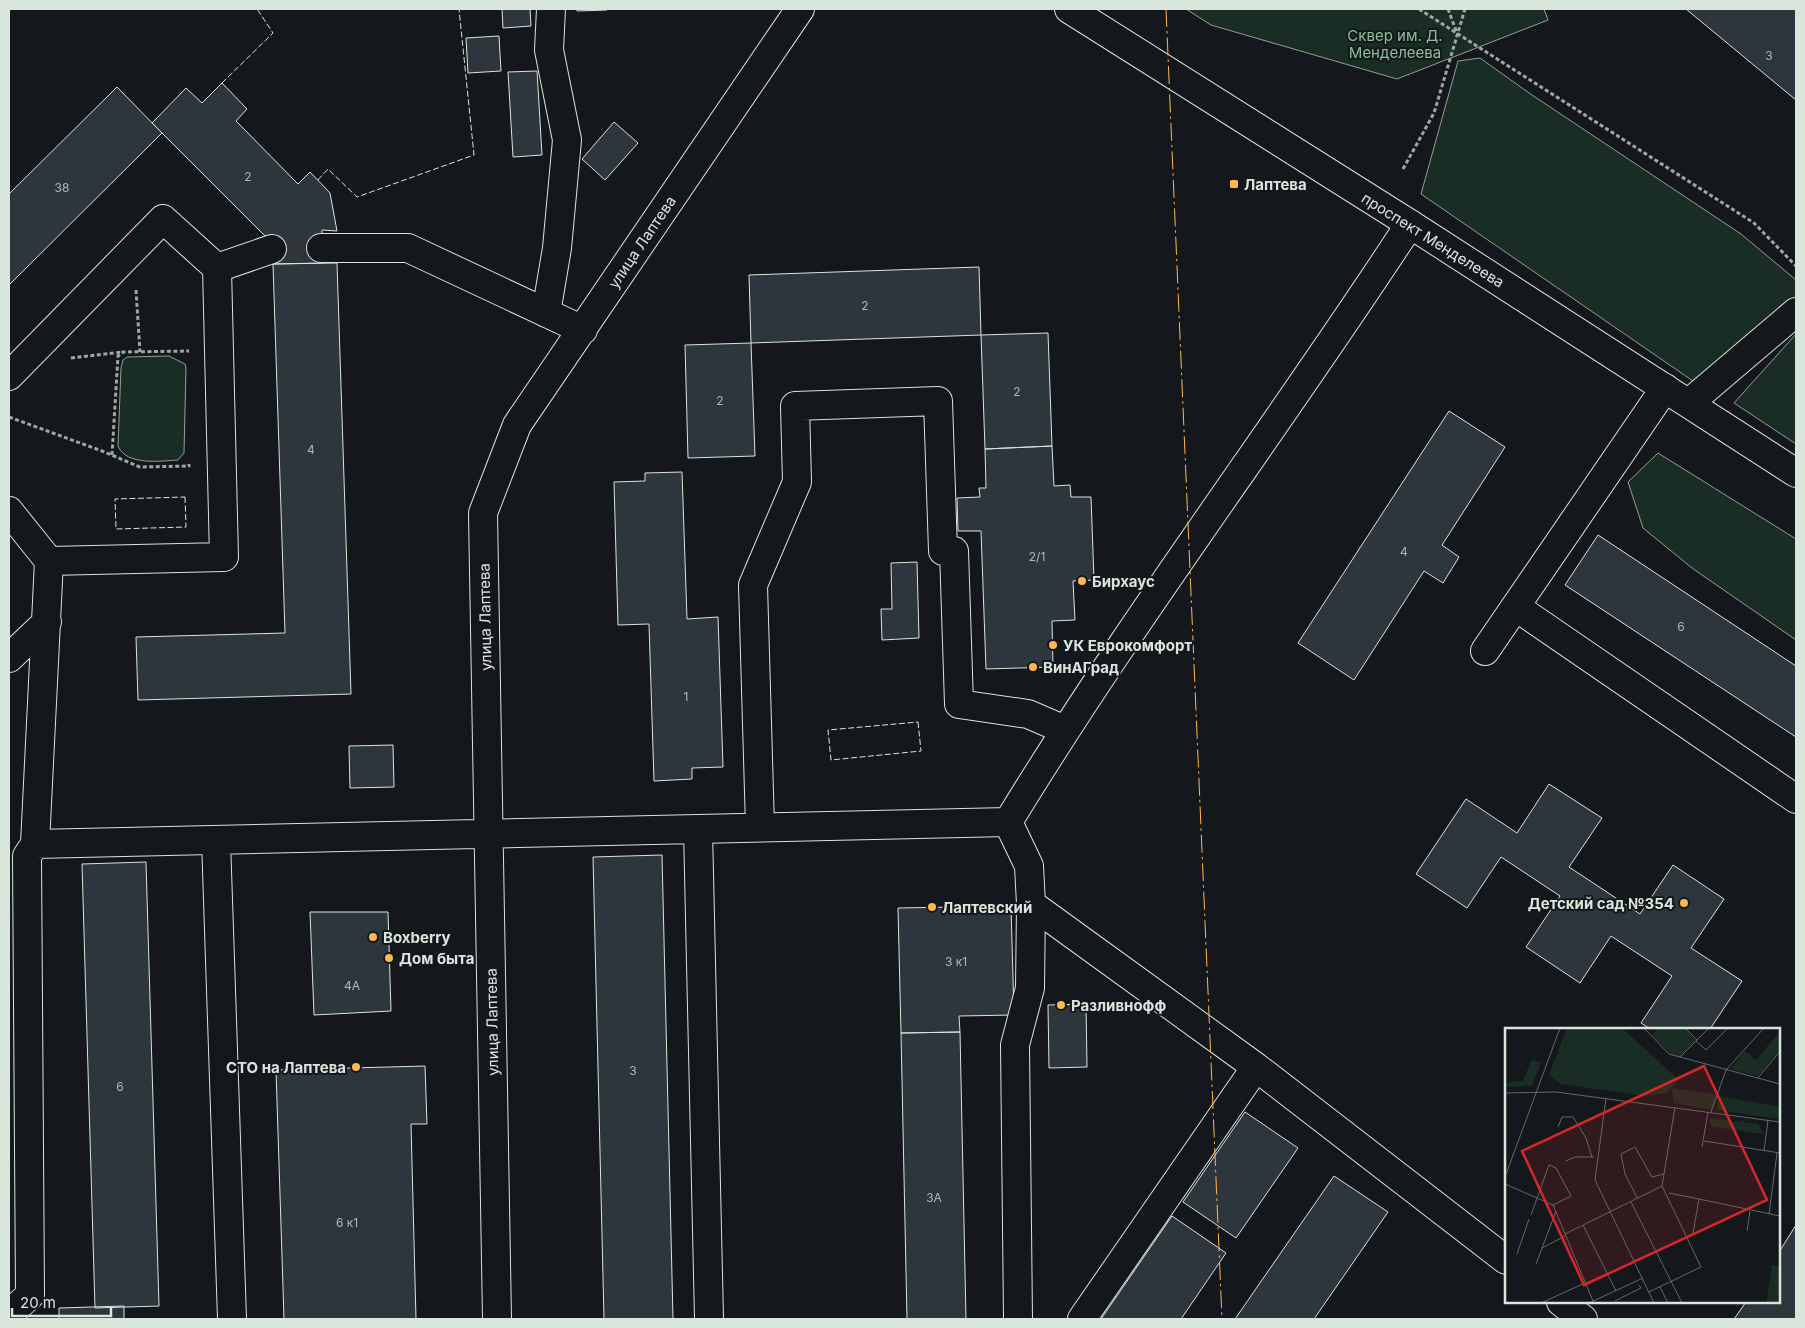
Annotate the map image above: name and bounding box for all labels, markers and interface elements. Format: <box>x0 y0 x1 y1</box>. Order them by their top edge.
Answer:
park label: Сквер им. Д. Менделеева <box>1347 26 1443 62</box>
house number: 3 <box>1765 48 1773 63</box>
house number: 2 <box>244 169 252 184</box>
place label: Лаптева <box>1244 175 1307 194</box>
marker: Лаптева <box>1228 178 1240 190</box>
house number: 38 <box>55 180 69 195</box>
street label: проспект Менделеева <box>1358 188 1508 292</box>
street label: улица Лаптева <box>604 192 680 292</box>
house number: 2 <box>861 298 869 313</box>
house number: 2 <box>1013 384 1021 399</box>
house number: 2 <box>716 393 724 408</box>
house number: 4 <box>307 442 315 457</box>
house number: 4 <box>1400 544 1408 559</box>
house number: 2/1 <box>1029 549 1045 564</box>
street label: улица Лаптева <box>475 563 495 671</box>
place label: Бирхаус <box>1092 572 1155 591</box>
marker: Бирхаус <box>1076 575 1088 587</box>
house number: 6 <box>1677 619 1685 634</box>
place label: УК Еврокомфорт <box>1063 636 1192 655</box>
marker: УК Еврокомфорт <box>1047 639 1059 651</box>
place label: ВинАГрад <box>1043 658 1119 677</box>
marker: ВинАГрад <box>1027 661 1039 673</box>
house number: 1 <box>684 689 688 704</box>
place label: Детский сад №354 <box>1528 894 1674 913</box>
marker: Детский сад №354 <box>1678 897 1690 909</box>
place label: Лаптевский <box>942 898 1032 917</box>
marker: Лаптевский <box>926 901 938 913</box>
place label: Boxberry <box>383 928 451 947</box>
marker: Boxberry <box>367 931 379 943</box>
place label: Дом быта <box>399 949 474 968</box>
marker: Дом быта <box>383 952 395 964</box>
house number: 3 к1 <box>945 954 967 969</box>
street label: улица Лаптева <box>482 968 502 1076</box>
house number: 4А <box>344 978 360 993</box>
place label: Разливнофф <box>1071 996 1166 1015</box>
marker: Разливнофф <box>1055 999 1067 1011</box>
inset map <box>1505 1028 1780 1303</box>
place label: СТО на Лаптева <box>226 1058 346 1077</box>
marker: СТО на Лаптева <box>350 1061 362 1073</box>
house number: 3 <box>629 1063 637 1078</box>
house number: 6 <box>116 1079 124 1094</box>
house number: 3А <box>926 1190 942 1205</box>
house number: 6 к1 <box>336 1215 358 1230</box>
scale bar <box>12 1286 111 1318</box>
text: 20 m <box>20 1293 56 1312</box>

